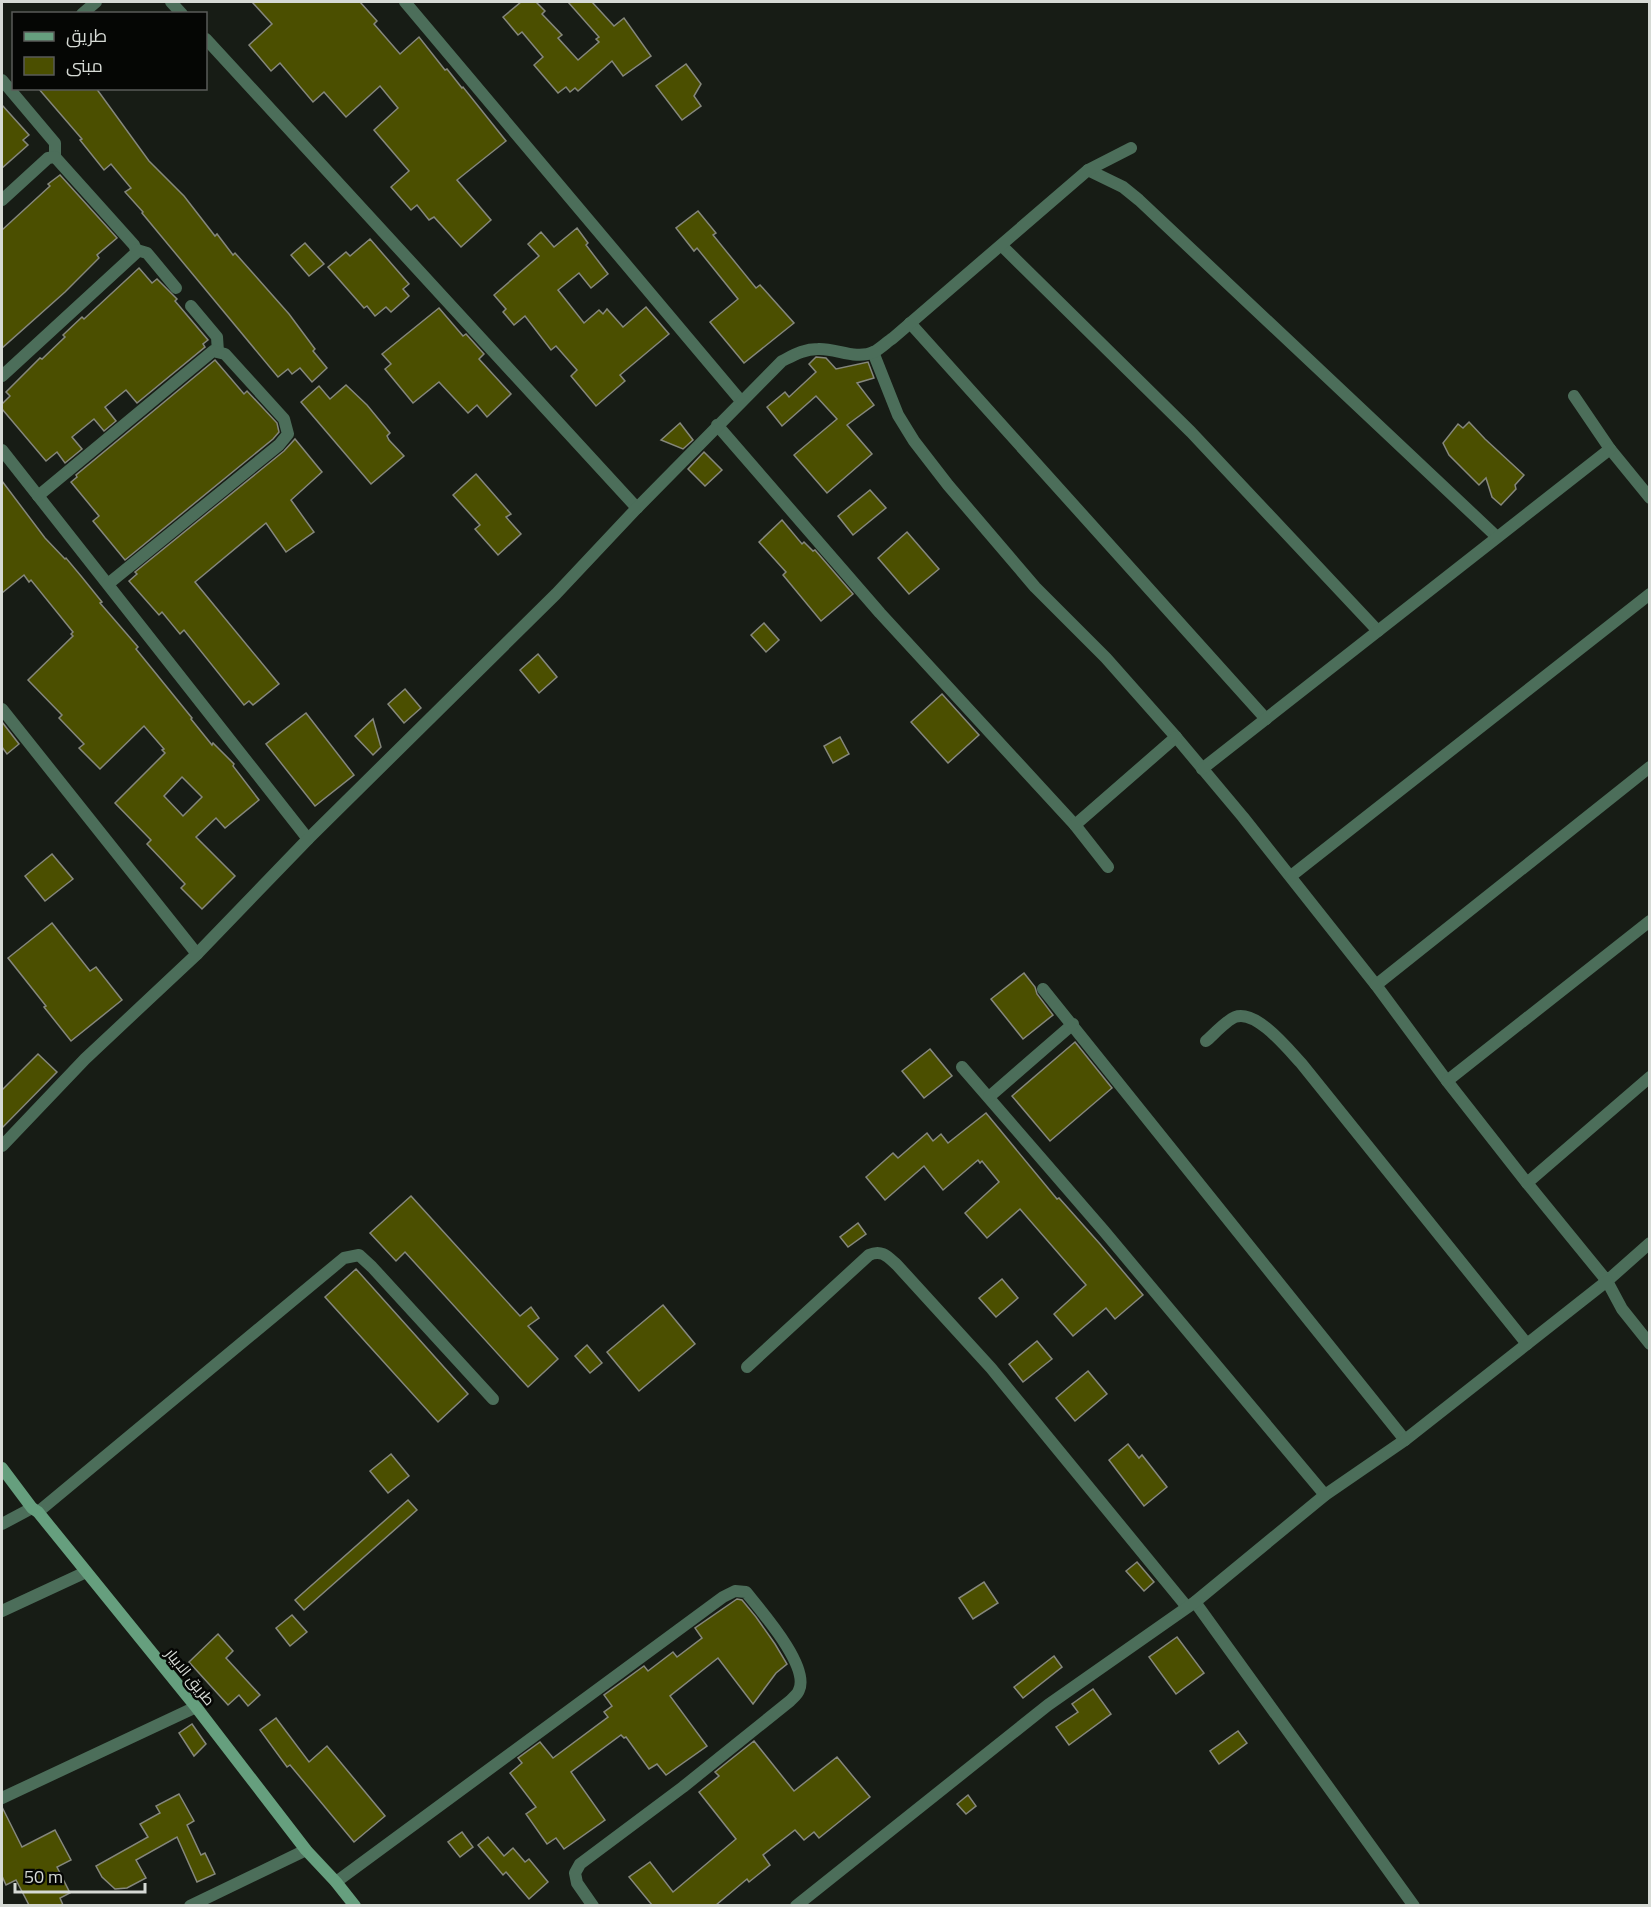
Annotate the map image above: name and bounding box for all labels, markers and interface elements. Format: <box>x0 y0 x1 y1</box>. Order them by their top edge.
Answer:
legend <box>12 12 207 90</box>
text: طريق <box>66 22 107 49</box>
text: مبنى <box>66 52 103 79</box>
street label: طريق الابيار <box>159 1642 221 1710</box>
scale bar <box>15 1856 146 1894</box>
text: 50 m <box>24 1863 63 1890</box>

